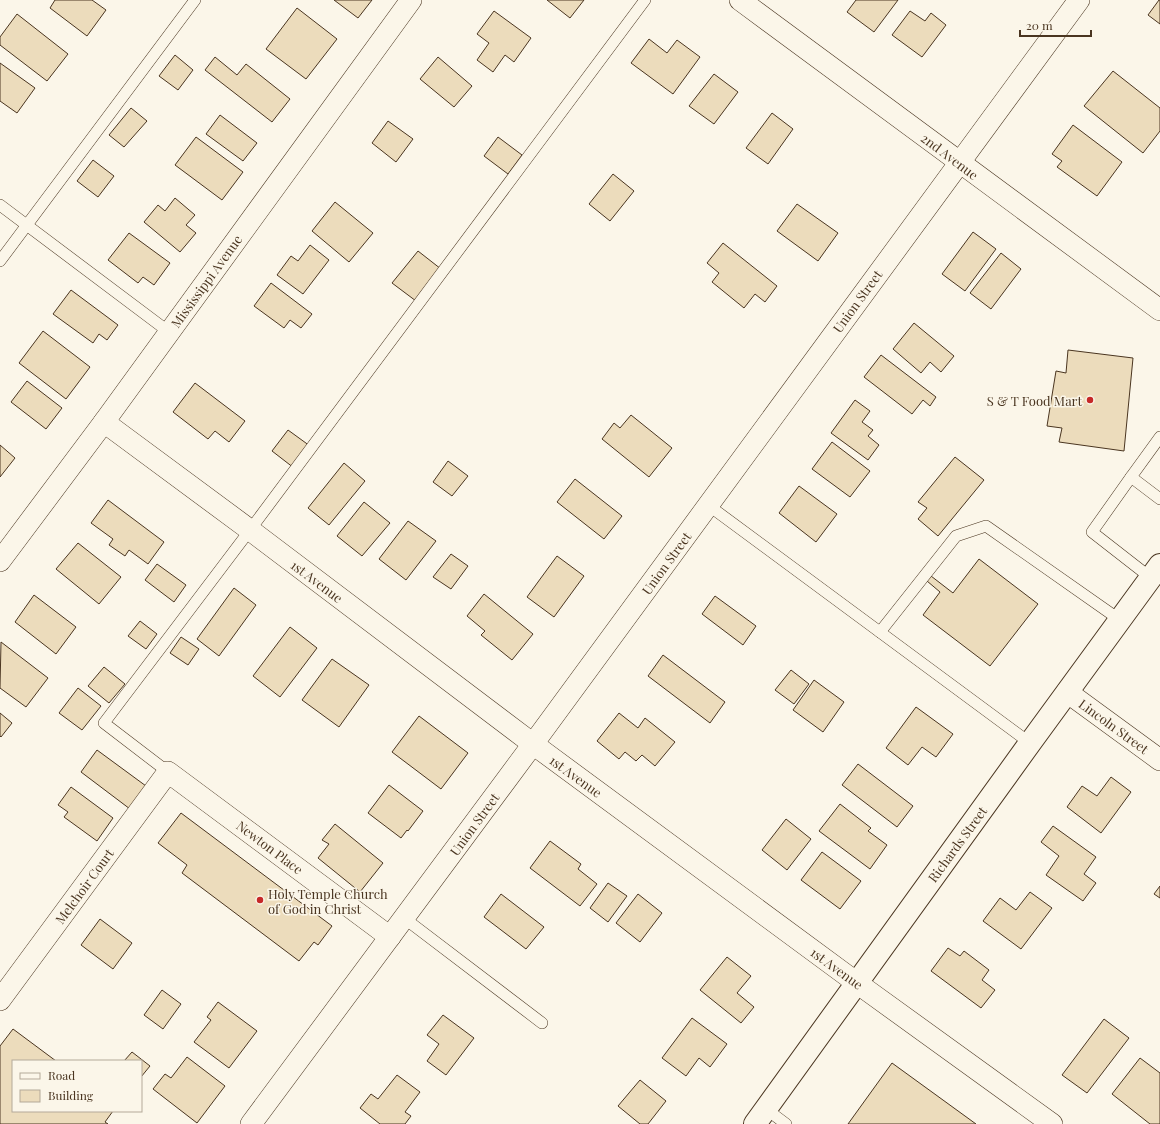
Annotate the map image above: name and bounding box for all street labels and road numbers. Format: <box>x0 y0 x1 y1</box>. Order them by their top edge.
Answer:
street label: 2nd Avenue <box>918 129 982 183</box>
street label: Mississippi Avenue <box>167 231 246 331</box>
street label: Union Street <box>829 266 886 336</box>
street label: Union Street <box>638 528 695 598</box>
street label: 1st Avenue <box>288 556 347 606</box>
street label: Lincoln Street <box>1076 695 1153 757</box>
street label: 1st Avenue <box>546 751 606 801</box>
street label: Union Street <box>446 789 503 859</box>
street label: Richards Street <box>924 802 990 885</box>
street label: Newton Place <box>233 817 307 878</box>
street label: Melchoir Court <box>51 845 117 927</box>
street label: 1st Avenue <box>807 943 867 993</box>

